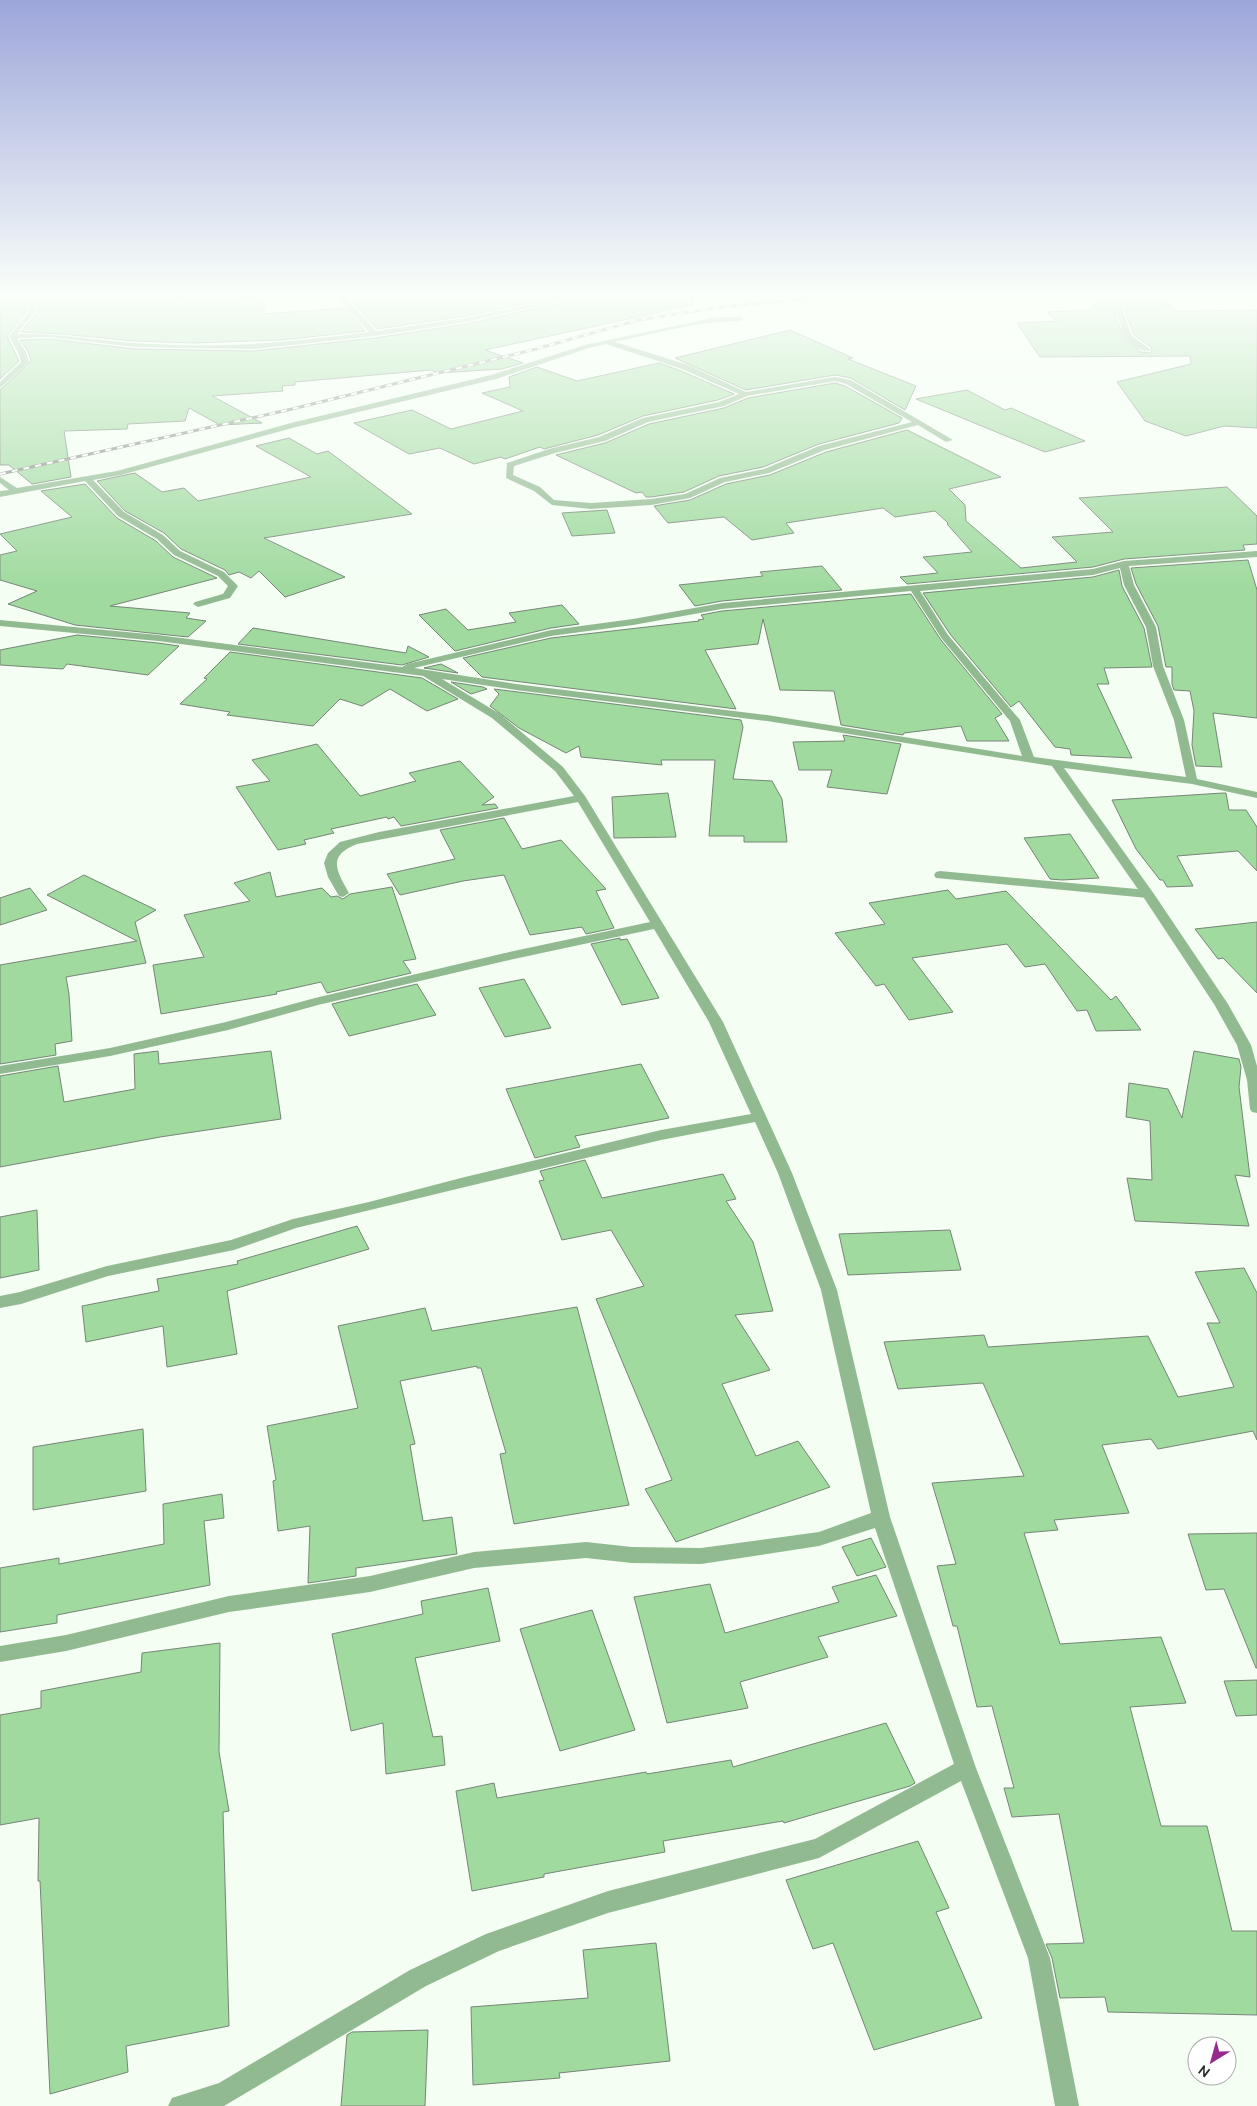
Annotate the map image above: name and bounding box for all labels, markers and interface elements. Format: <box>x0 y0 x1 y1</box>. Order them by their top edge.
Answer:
north arrow <box>1187 2036 1237 2086</box>
text: N <box>1195 2062 1213 2081</box>

